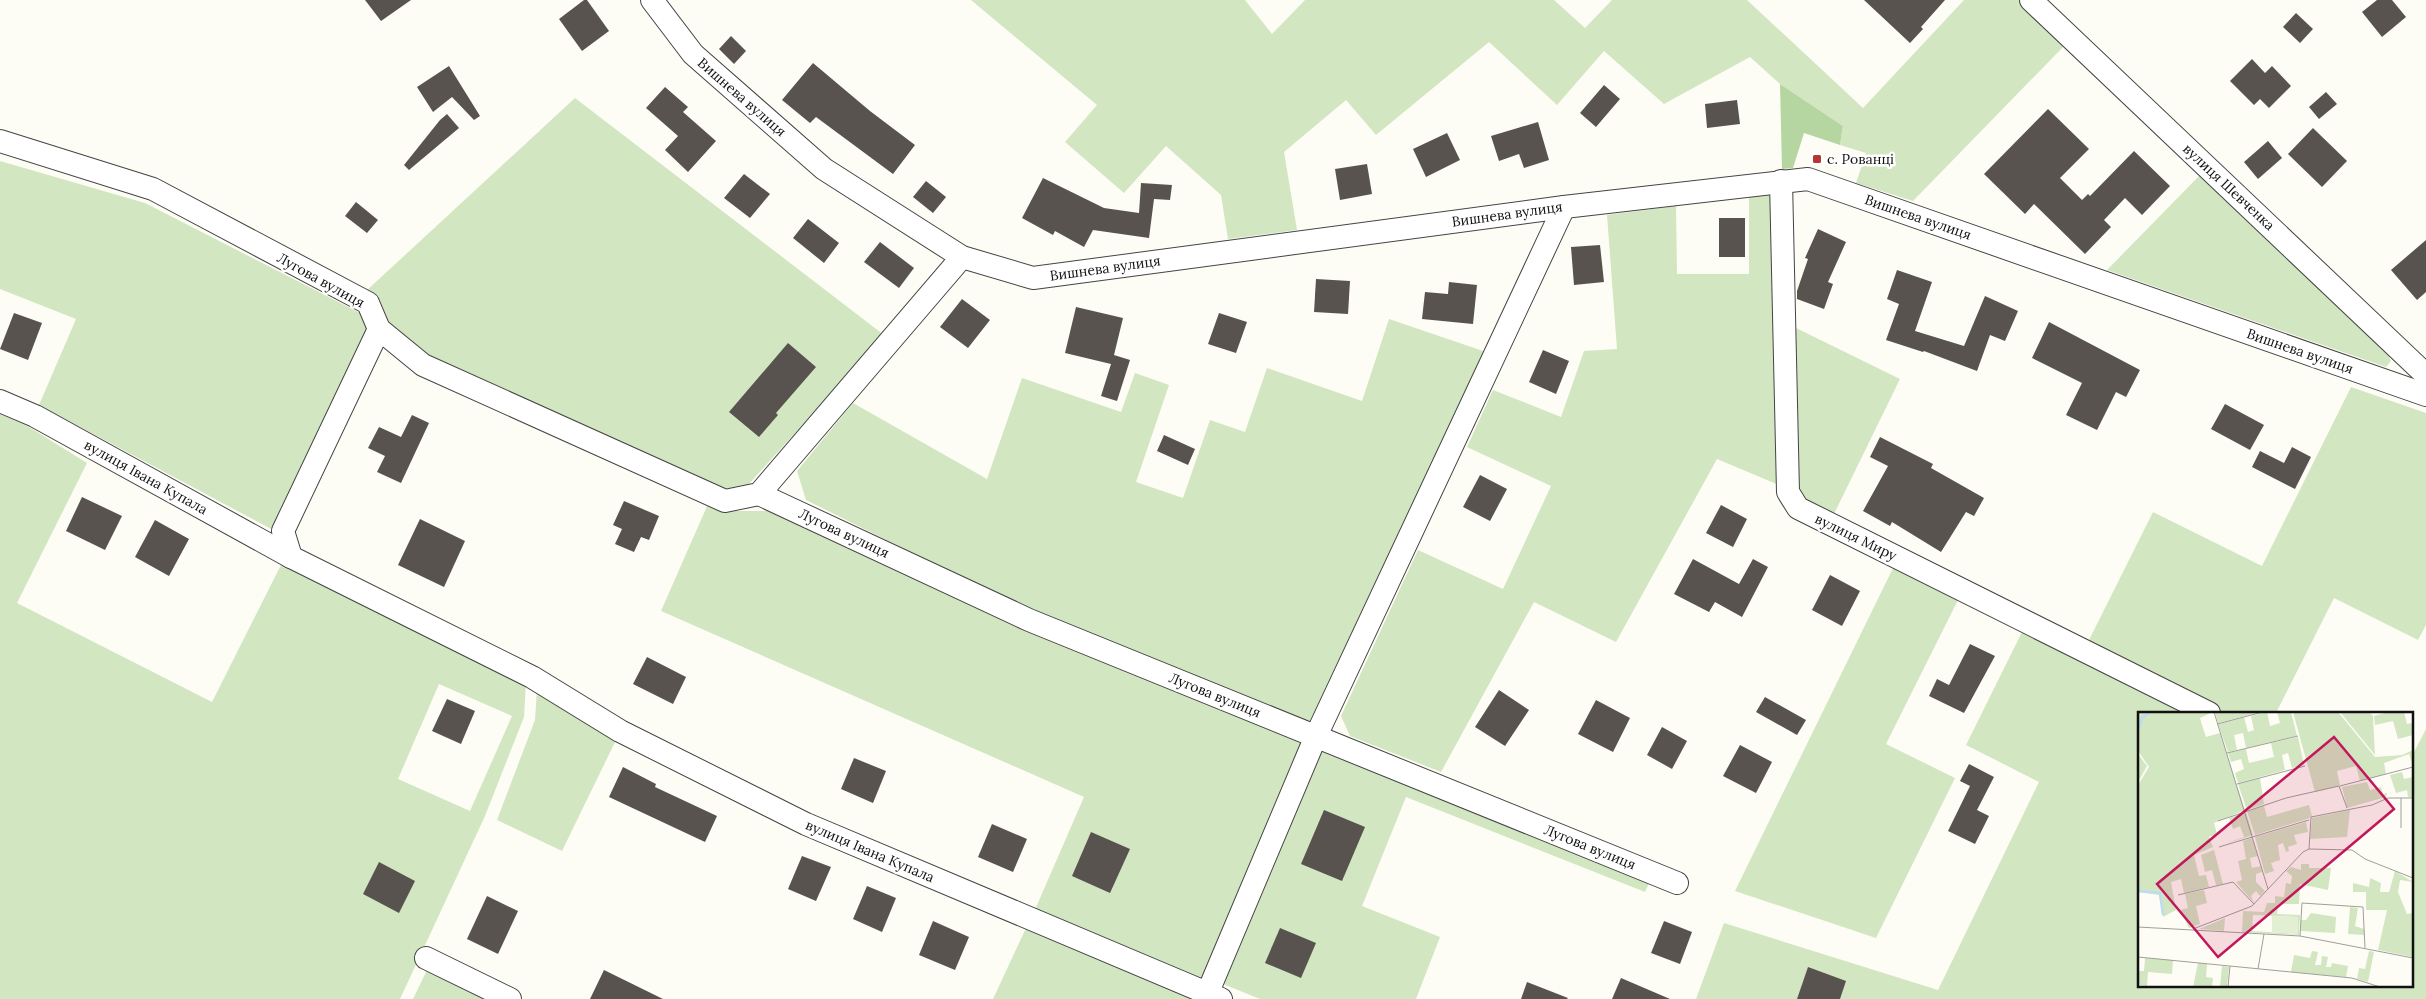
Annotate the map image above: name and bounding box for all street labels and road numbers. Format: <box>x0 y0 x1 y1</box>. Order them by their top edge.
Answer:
street label: Вишнева вулиця <box>694 54 790 140</box>
street label: вулиця Шевченка <box>2179 140 2279 234</box>
street label: Вишнева вулиця <box>1862 190 1974 244</box>
street label: Вишнева вулиця <box>1451 197 1563 231</box>
street label: Лугова вулиця <box>274 249 368 311</box>
street label: Вишнева вулиця <box>1049 251 1161 285</box>
street label: Вишнева вулиця <box>2244 324 2356 378</box>
street label: вулиця Івана Купала <box>81 436 211 518</box>
street label: Лугова вулиця <box>796 504 892 562</box>
street label: вулиця Миру <box>1812 509 1900 565</box>
street label: Лугова вулиця <box>1166 668 1264 722</box>
street label: вулиця Івана Купала <box>803 816 937 886</box>
street label: Лугова вулиця <box>1541 820 1639 874</box>

